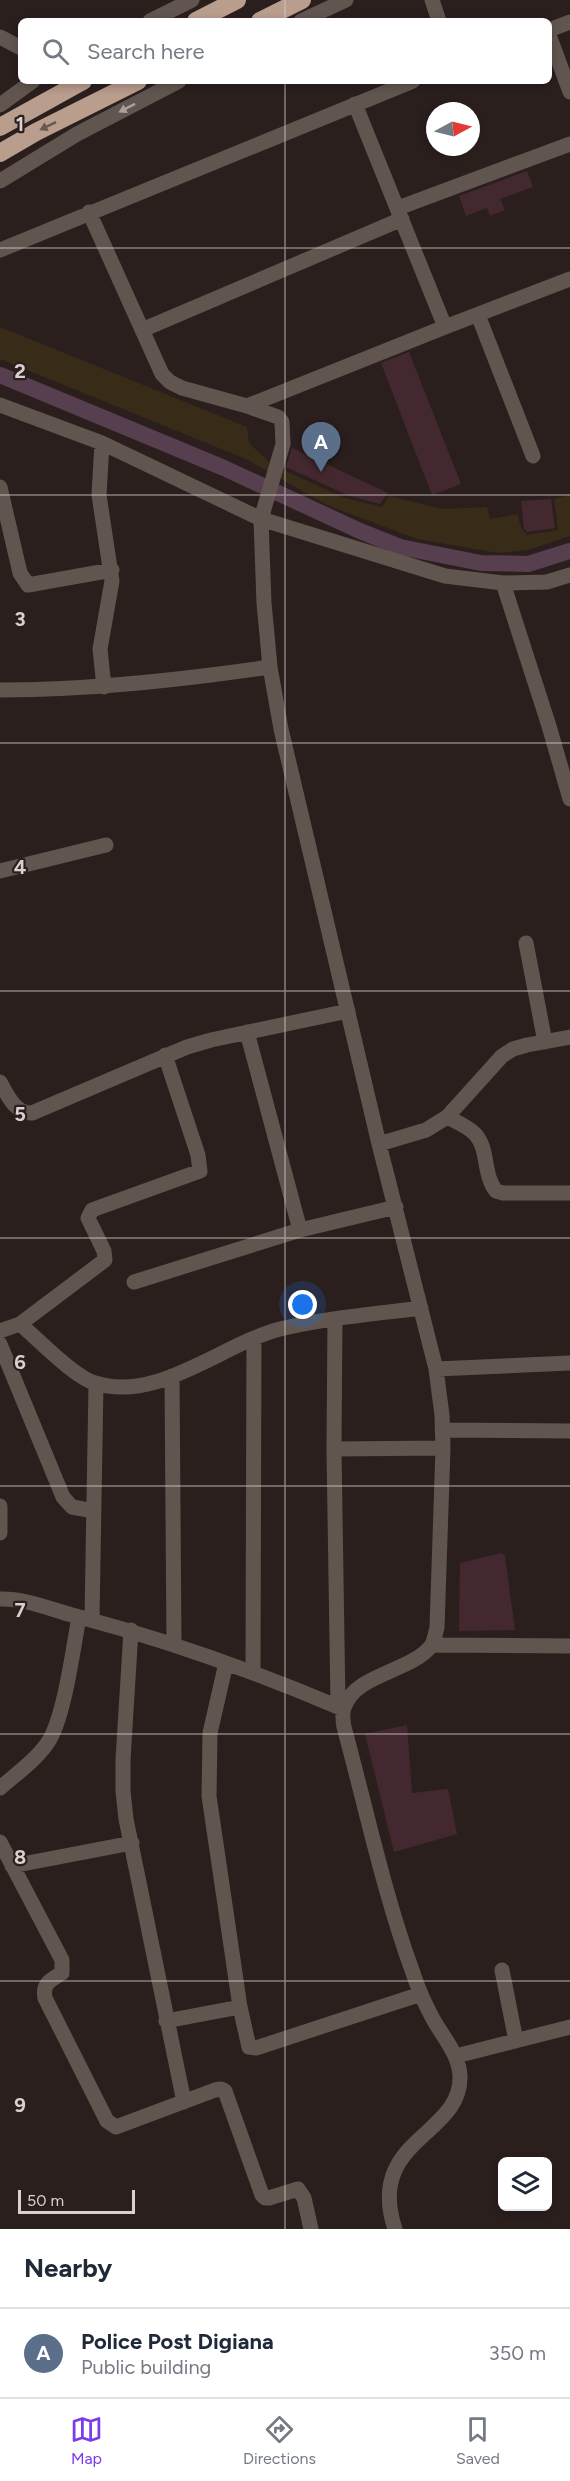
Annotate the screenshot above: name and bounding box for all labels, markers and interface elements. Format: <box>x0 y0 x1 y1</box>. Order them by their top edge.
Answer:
search box <box>18 18 552 84</box>
icon: search <box>39 35 72 68</box>
text: Search here <box>87 38 205 65</box>
north arrow <box>426 102 480 156</box>
one-way arrow <box>119 103 136 113</box>
text: 1 <box>16 112 24 136</box>
one-way arrow <box>40 121 57 130</box>
text: 2 <box>14 359 26 383</box>
pin: A <box>302 422 340 472</box>
text: 3 <box>14 607 26 631</box>
text: 4 <box>14 855 27 879</box>
text: 5 <box>14 1102 26 1126</box>
your location <box>288 1290 317 1319</box>
text: 6 <box>14 1350 26 1374</box>
text: 7 <box>14 1598 26 1622</box>
text: 8 <box>14 1845 26 1869</box>
text: 9 <box>14 2093 26 2117</box>
map controls <box>498 2157 552 2211</box>
button: layers <box>498 2157 552 2211</box>
scale bar <box>18 2187 135 2214</box>
text: 50 m <box>27 2191 64 2210</box>
text: Nearby <box>24 2252 112 2284</box>
text: Police Post Digiana <box>81 2328 274 2355</box>
text: A <box>36 2341 51 2365</box>
text: 350 m <box>489 2341 546 2365</box>
text: Public building <box>81 2355 211 2379</box>
tab: Map <box>70 2413 103 2468</box>
tab: Directions <box>243 2413 316 2468</box>
tab: Saved <box>456 2413 500 2468</box>

